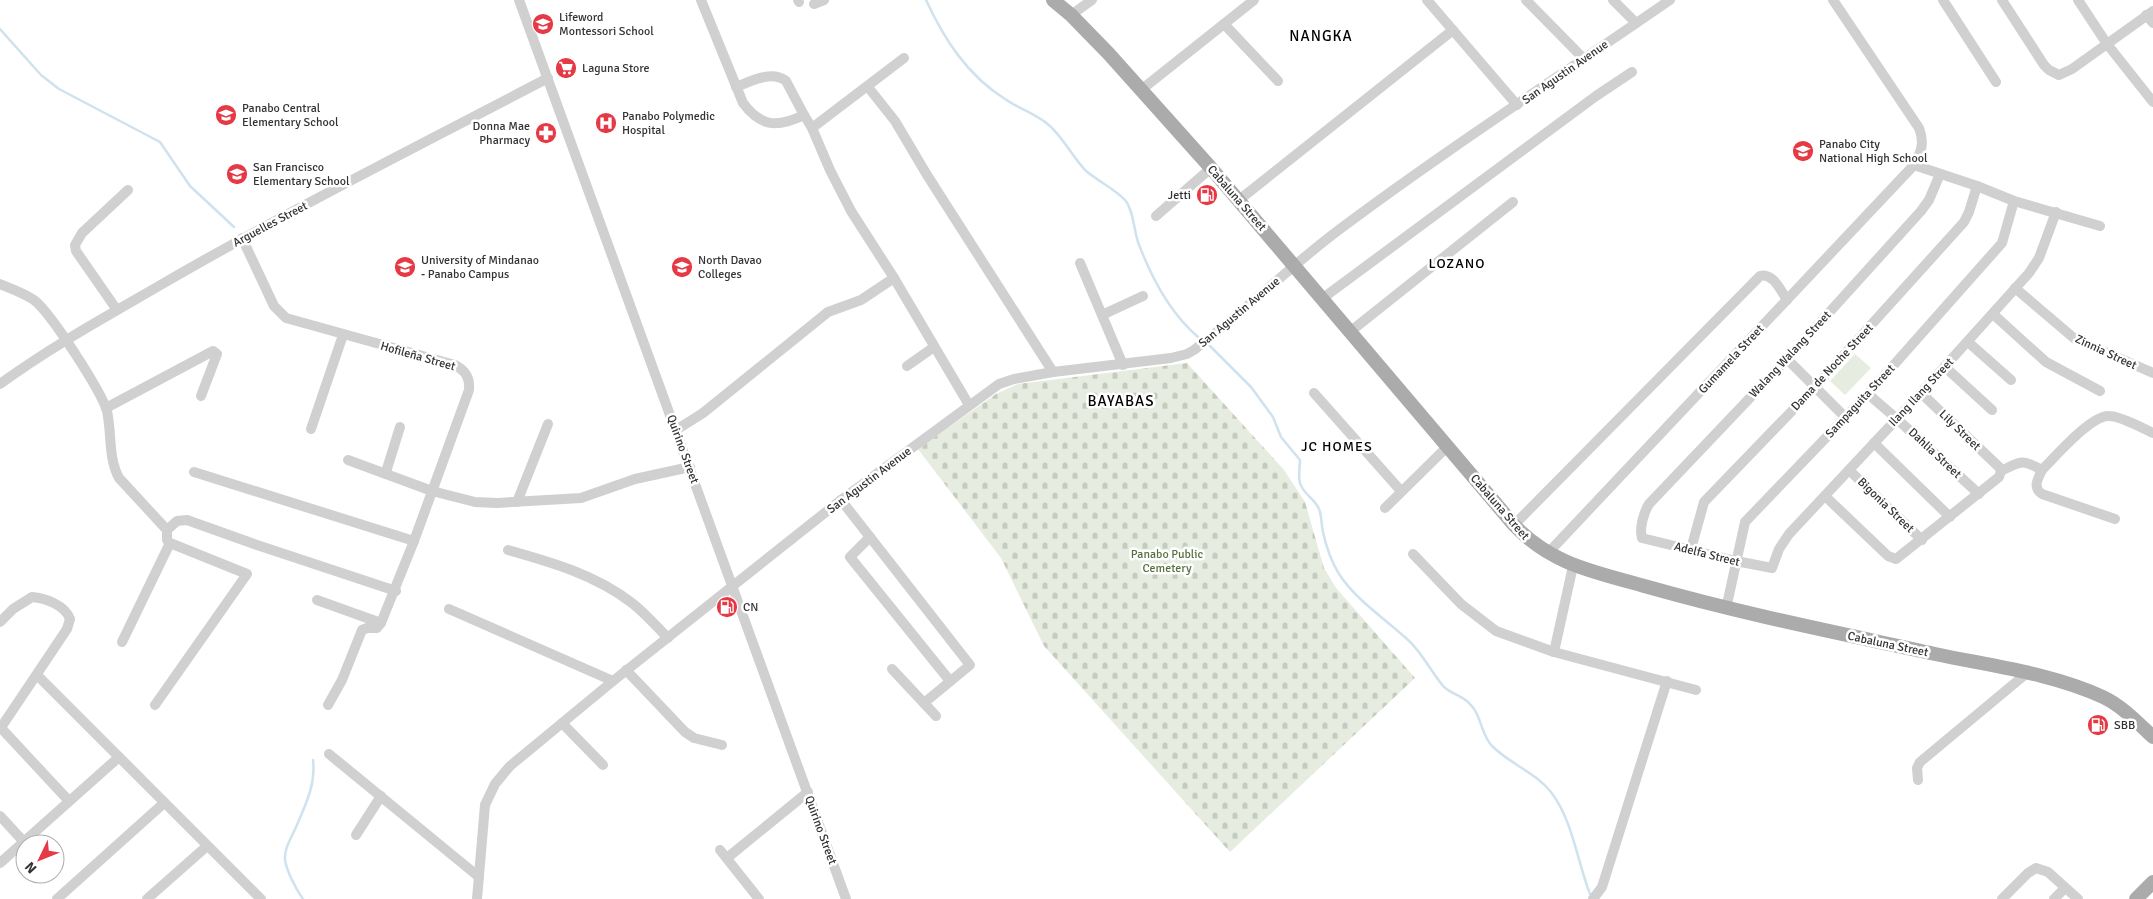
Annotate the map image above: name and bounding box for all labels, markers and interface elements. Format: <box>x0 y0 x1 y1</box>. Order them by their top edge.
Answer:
place label: Lifeword Montessori School <box>559 10 654 39</box>
school or university icon: Lifeword Montessori School <box>531 12 555 36</box>
district label: NANGKA <box>1289 27 1353 45</box>
street label: San Agustin Avenue <box>1519 37 1611 108</box>
supermarket icon: Laguna Store <box>554 56 578 80</box>
place label: Laguna Store <box>582 61 650 76</box>
place label: Panabo Central Elementary School <box>242 101 339 130</box>
school or university icon: Panabo Central Elementary School <box>214 103 238 127</box>
place label: Panabo Polymedic Hospital <box>622 109 715 138</box>
hospital icon: Panabo Polymedic Hospital <box>594 111 618 135</box>
place label: Donna Mae Pharmacy <box>472 119 530 148</box>
pharmacy icon: Donna Mae Pharmacy <box>534 121 558 145</box>
place label: Panabo City National High School <box>1819 137 1928 166</box>
school or university icon: Panabo City National High School <box>1791 139 1815 163</box>
place label: San Francisco Elementary School <box>253 160 350 189</box>
school or university icon: San Francisco Elementary School <box>225 162 249 186</box>
street label: Cabaluna Street <box>1204 162 1269 234</box>
fuel station icon: Jetti <box>1195 183 1219 207</box>
place label: Jetti <box>1168 188 1191 203</box>
street label: Arguelles Street <box>230 198 310 250</box>
place label: University of Mindanao - Panabo Campus <box>421 253 539 282</box>
place label: North Davao Colleges <box>698 253 762 282</box>
school or university icon: University of Mindanao - Panabo Campus <box>393 255 417 279</box>
school or university icon: North Davao Colleges <box>670 255 694 279</box>
district label: LOZANO <box>1428 255 1486 272</box>
street label: San Agustin Avenue <box>1196 274 1283 351</box>
street label: Walang Walang Street <box>1746 308 1834 401</box>
street label: Dama de Noche Street <box>1788 321 1877 414</box>
street label: Gumamela Street <box>1696 322 1767 397</box>
street label: Zinnia Street <box>2073 332 2139 373</box>
street label: Hofileña Street <box>379 339 457 374</box>
street label: Ilang Ilang Street <box>1886 355 1957 430</box>
street label: Sampaguita Street <box>1823 362 1898 441</box>
district label: BAYABAS <box>1088 392 1155 410</box>
street label: Lily Street <box>1936 407 1984 454</box>
street label: Quirino Street <box>663 413 702 486</box>
street label: Dahlia Street <box>1905 425 1964 482</box>
district label: JC HOMES <box>1301 438 1373 455</box>
street label: San Agustin Avenue <box>824 444 914 517</box>
street label: Cabaluna Street <box>1467 471 1532 543</box>
street label: Bigonia Street <box>1854 475 1917 536</box>
street label: Adelfa Street <box>1673 539 1741 570</box>
park label: Panabo Public Cemetery <box>1131 547 1204 576</box>
fuel station icon: CN <box>715 595 739 619</box>
place label: CN <box>743 600 758 615</box>
street label: Cabaluna Street <box>1846 629 1930 660</box>
fuel station icon: SBB <box>2086 713 2110 737</box>
place label: SBB <box>2114 718 2135 733</box>
street label: Quirino Street <box>801 794 840 867</box>
north arrow <box>15 834 65 884</box>
text: N <box>21 858 40 877</box>

